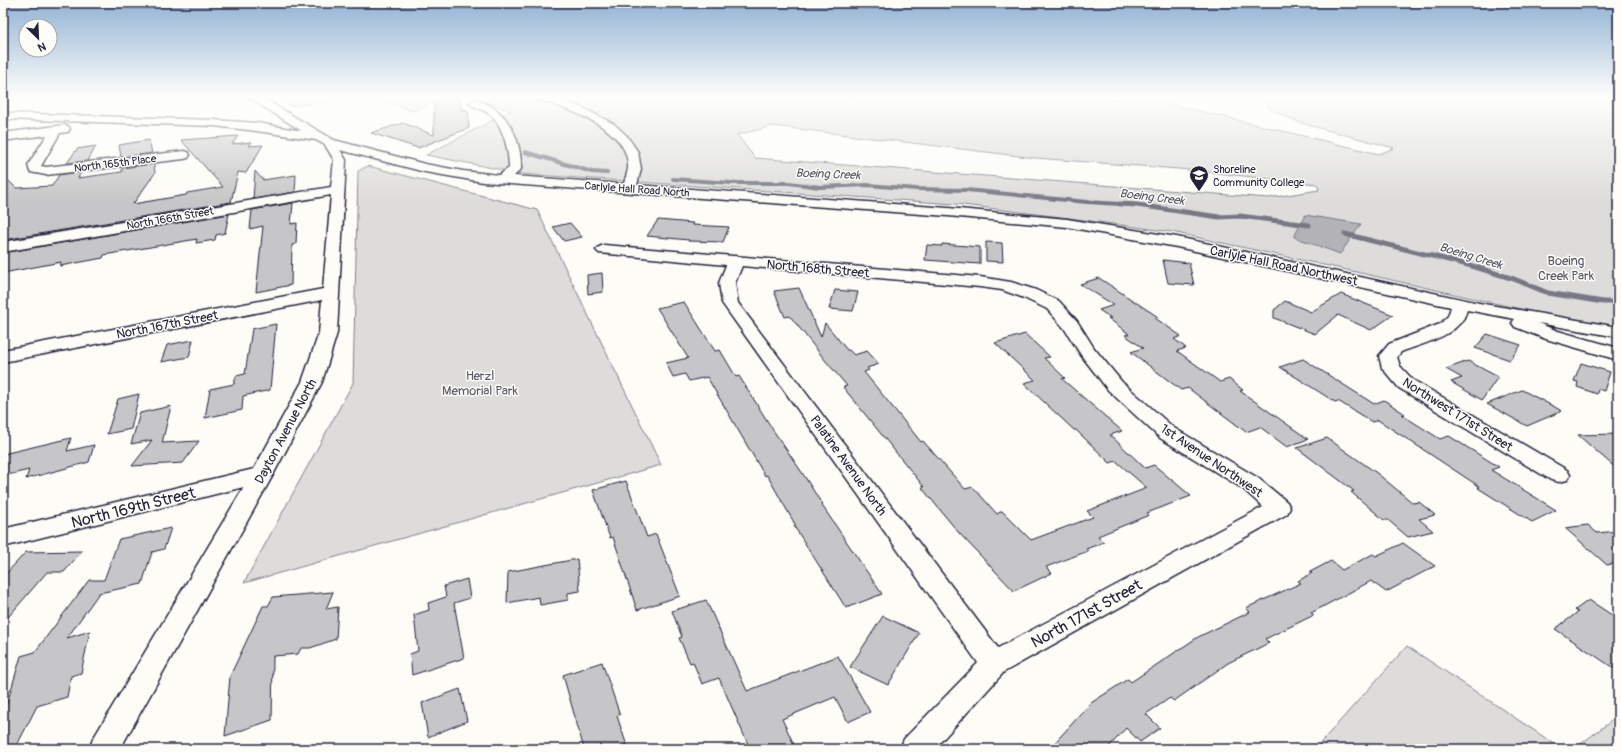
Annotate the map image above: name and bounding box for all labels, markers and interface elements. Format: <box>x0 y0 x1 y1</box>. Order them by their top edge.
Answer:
north arrow <box>18 18 58 58</box>
text: N <box>35 39 48 54</box>
street label: North 165th Place <box>73 152 157 175</box>
place label: Shoreline Community College <box>1213 163 1305 189</box>
school or university icon: Shoreline Community College <box>1188 164 1210 192</box>
water label: Boeing Creek <box>795 166 862 183</box>
street label: Carlyle Hall Road North <box>584 179 690 200</box>
water label: Boeing Creek <box>1119 186 1186 209</box>
street label: North 166th Street <box>126 204 215 233</box>
water label: Boeing Creek <box>1438 240 1505 273</box>
street label: Carlyle Hall Road Northwest <box>1208 242 1360 290</box>
park label: Boeing Creek Park <box>1538 253 1595 284</box>
street label: North 168th Street <box>766 257 871 282</box>
street label: North 167th Street <box>115 307 220 343</box>
park label: Herzl Memorial Park <box>442 368 518 399</box>
street label: Northwest 171st Street <box>1399 374 1516 456</box>
street label: Dayton Avenue North <box>251 376 320 487</box>
street label: Palatine Avenue North <box>806 412 890 519</box>
street label: 1st Avenue Northwest <box>1157 421 1266 501</box>
street label: North 169th Street <box>69 483 198 533</box>
street label: North 171st Street <box>1027 575 1146 653</box>

